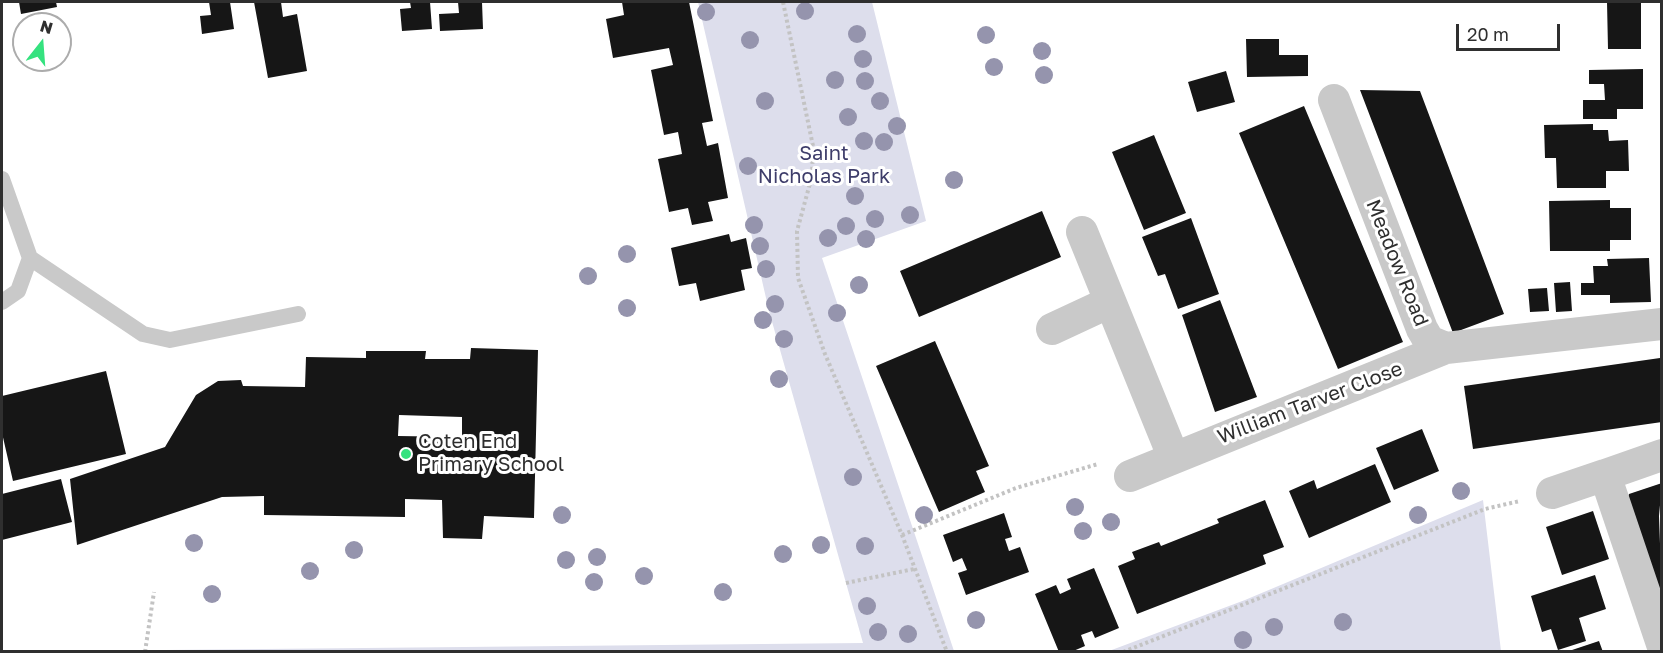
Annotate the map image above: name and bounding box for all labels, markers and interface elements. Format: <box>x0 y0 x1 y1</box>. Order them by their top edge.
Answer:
north arrow <box>12 12 72 72</box>
scale bar <box>1459 12 1562 50</box>
text: N <box>38 15 55 38</box>
text: 20 m <box>1467 23 1509 45</box>
park label: Saint Nicholas Park <box>758 142 890 189</box>
street label: Meadow Road <box>1361 196 1433 330</box>
street label: William Tarver Close <box>1214 357 1406 449</box>
place label: Coten End Primary School <box>418 430 564 477</box>
marker: Coten End Primary School <box>399 447 413 461</box>

